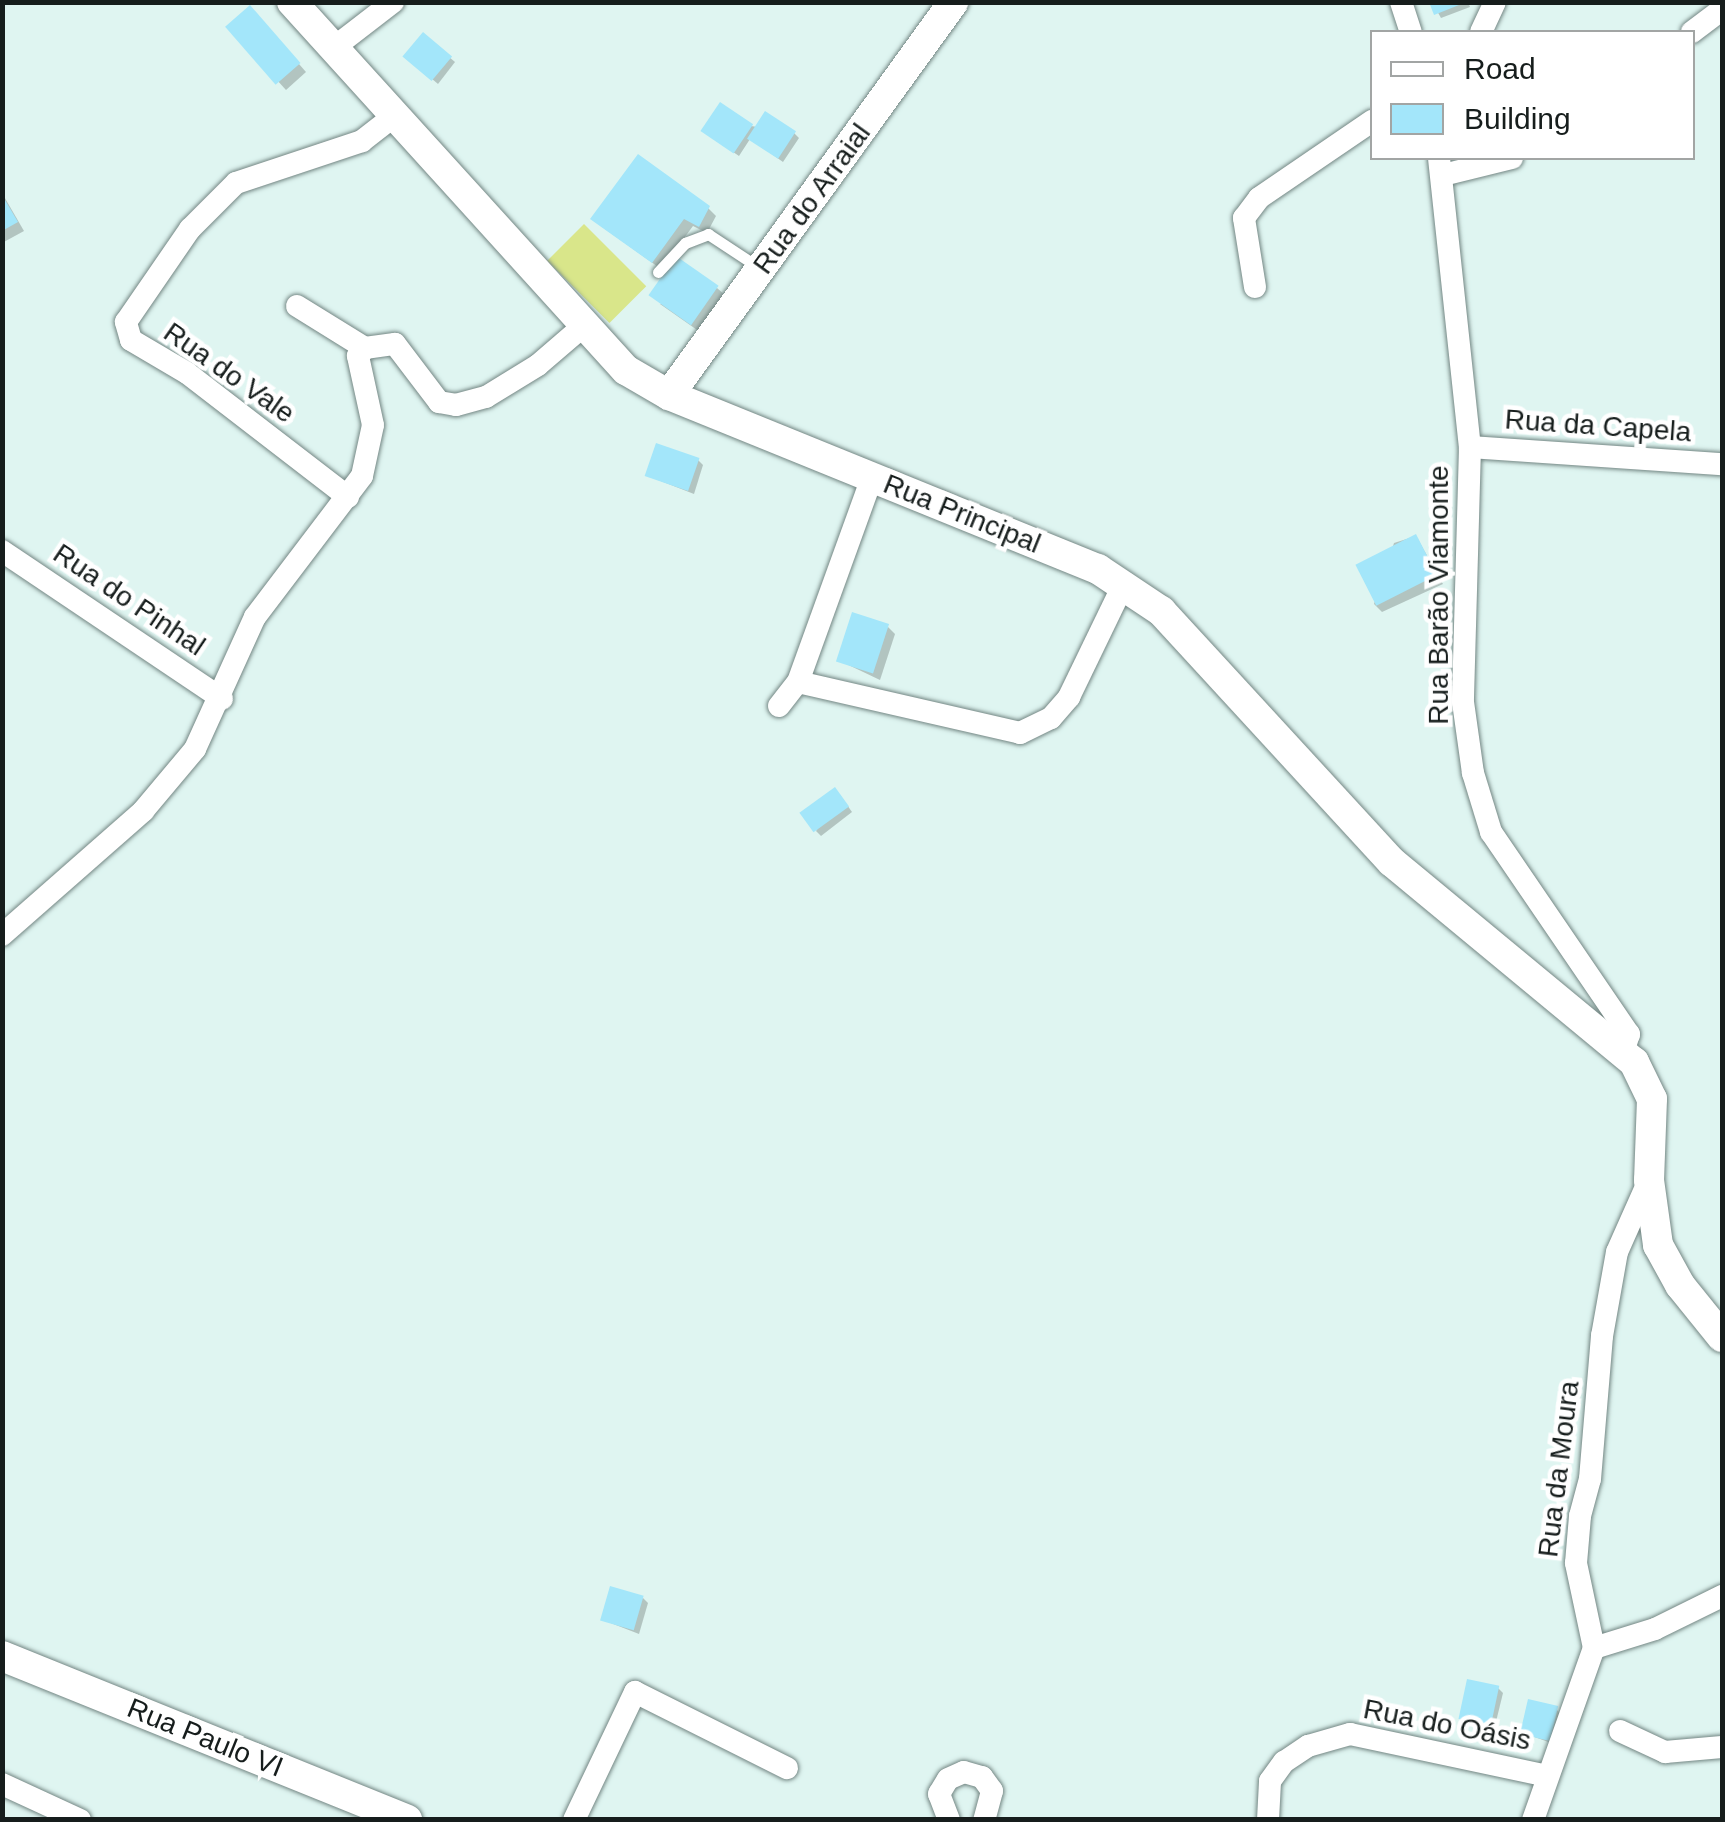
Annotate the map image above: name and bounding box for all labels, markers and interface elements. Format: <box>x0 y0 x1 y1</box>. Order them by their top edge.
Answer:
legend <box>1370 30 1695 160</box>
text: Road <box>1464 52 1536 85</box>
text: Building <box>1464 102 1571 135</box>
street label: Rua do Arraial <box>746 117 878 281</box>
street label: Rua do Vale <box>157 316 301 430</box>
street label: Rua da Capela <box>1504 403 1692 449</box>
street label: Rua Barão Viamonte <box>1422 465 1456 725</box>
street label: Rua Principal <box>879 467 1045 561</box>
street label: Rua do Pinhal <box>47 537 211 663</box>
street label: Rua da Moura <box>1532 1379 1586 1559</box>
street label: Rua Paulo VI <box>122 1692 288 1784</box>
street label: Rua do Oásis <box>1361 1692 1533 1758</box>

